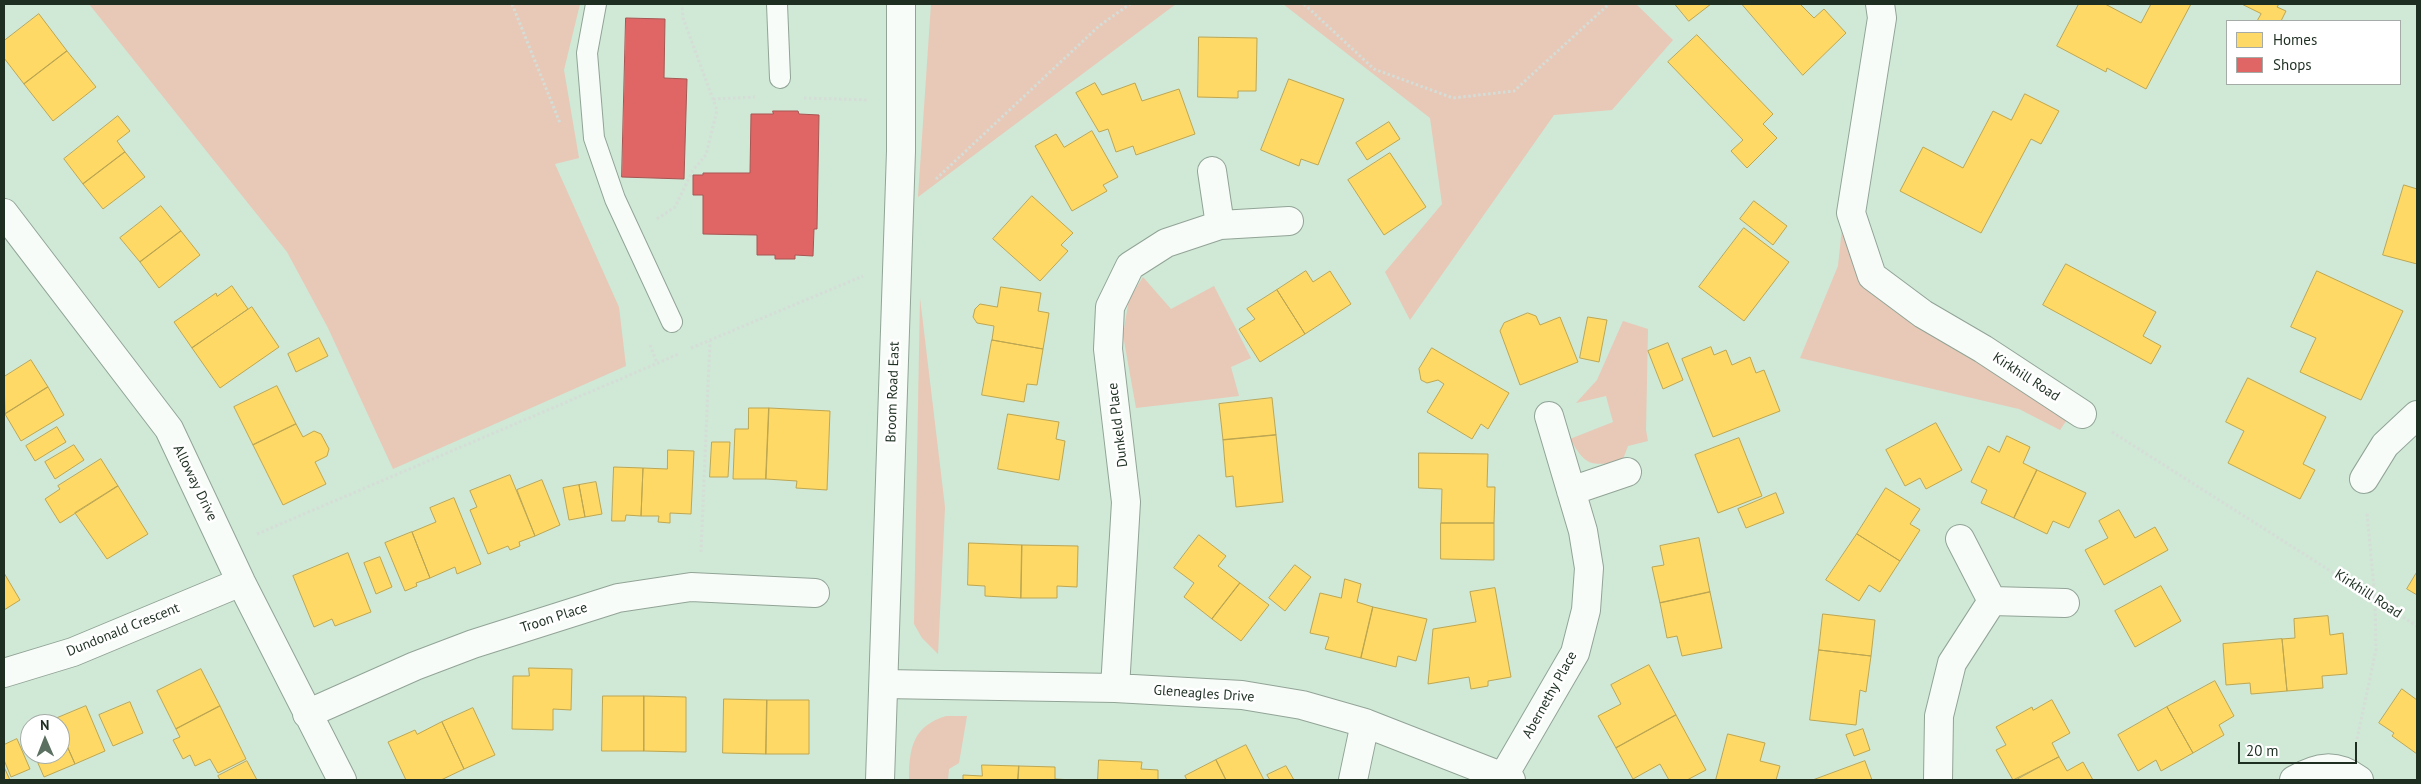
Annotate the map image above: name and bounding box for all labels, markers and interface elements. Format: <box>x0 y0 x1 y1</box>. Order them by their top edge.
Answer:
legend <box>2226 20 2401 85</box>
text: Homes <box>2273 30 2317 49</box>
text: Shops <box>2273 55 2312 74</box>
street label: Broom Road East <box>883 341 903 443</box>
street label: Kirkhill Road <box>1989 349 2063 405</box>
street label: Dunkeld Place <box>1104 382 1132 468</box>
street label: Alloway Drive <box>169 442 221 524</box>
street label: Kirkhill Road <box>2331 566 2405 622</box>
street label: Troon Place <box>518 599 590 637</box>
street label: Dundonald Crescent <box>64 600 182 660</box>
street label: Abernethy Place <box>1519 648 1581 742</box>
street label: Gleneagles Drive <box>1153 682 1255 706</box>
north arrow <box>20 714 70 764</box>
text: N <box>40 716 50 734</box>
scale bar <box>2241 732 2360 764</box>
text: 20 m <box>2246 741 2279 760</box>

